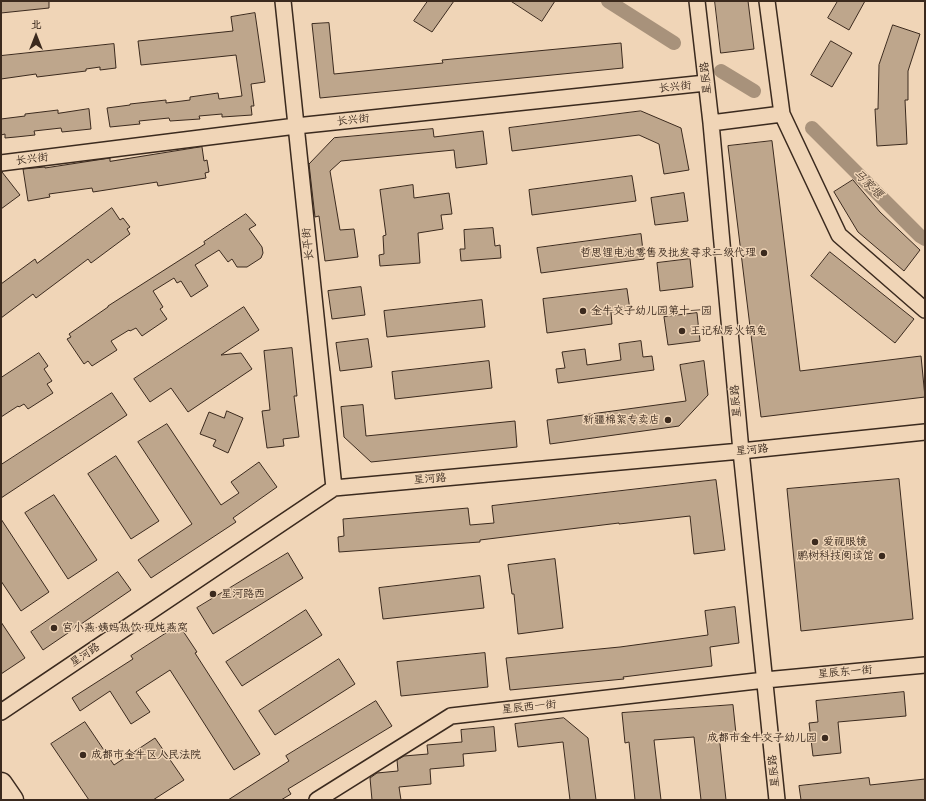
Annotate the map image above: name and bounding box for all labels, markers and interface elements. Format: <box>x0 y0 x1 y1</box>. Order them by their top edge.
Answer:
north arrow <box>16 16 56 56</box>
text: 北 <box>31 17 42 31</box>
street label: 星辰路 <box>698 61 714 95</box>
street label: 长兴街 <box>658 79 692 95</box>
street label: 长兴街 <box>336 112 370 128</box>
street label: 长兴街 <box>15 150 49 168</box>
water label: 马家堰 <box>850 166 886 202</box>
street label: 长平街 <box>300 227 316 261</box>
place label: 哲思锂电池零售及批发寻求二级代理 <box>580 246 756 260</box>
marker: 哲思锂电池零售及批发寻求二级代理 <box>759 248 769 258</box>
place label: 金牛交子幼儿园第十一园 <box>591 304 712 318</box>
marker: 金牛交子幼儿园第十一园 <box>578 306 588 316</box>
place label: 王记私房火锅兔 <box>690 324 767 338</box>
marker: 王记私房火锅兔 <box>677 326 687 336</box>
street label: 星辰路 <box>728 384 744 418</box>
place label: 新疆棉絮专卖店 <box>583 413 660 427</box>
marker: 新疆棉絮专卖店 <box>663 415 673 425</box>
street label: 星河路 <box>735 442 769 458</box>
street label: 星河路 <box>413 471 447 487</box>
place label: 爱视眼镜 <box>823 535 867 549</box>
marker: 爱视眼镜 <box>810 537 820 547</box>
place label: 鹏树科技阅读馆 <box>797 549 874 563</box>
marker: 鹏树科技阅读馆 <box>877 551 887 561</box>
place label: 星河路西 <box>221 587 265 601</box>
marker: 星河路西 <box>208 589 218 599</box>
place label: 宫小燕·姨妈热饮·现炖燕窝 <box>62 621 188 635</box>
marker: 宫小燕·姨妈热饮·现炖燕窝 <box>49 623 59 633</box>
street label: 星河路 <box>68 640 102 670</box>
street label: 星辰东一街 <box>817 663 873 681</box>
street label: 星辰西一街 <box>501 698 557 716</box>
place label: 成都市金牛交子幼儿园 <box>707 731 817 745</box>
marker: 成都市金牛交子幼儿园 <box>820 733 830 743</box>
place label: 成都市金牛区人民法院 <box>91 748 201 762</box>
marker: 成都市金牛区人民法院 <box>78 750 88 760</box>
street label: 星辰路 <box>766 754 782 788</box>

